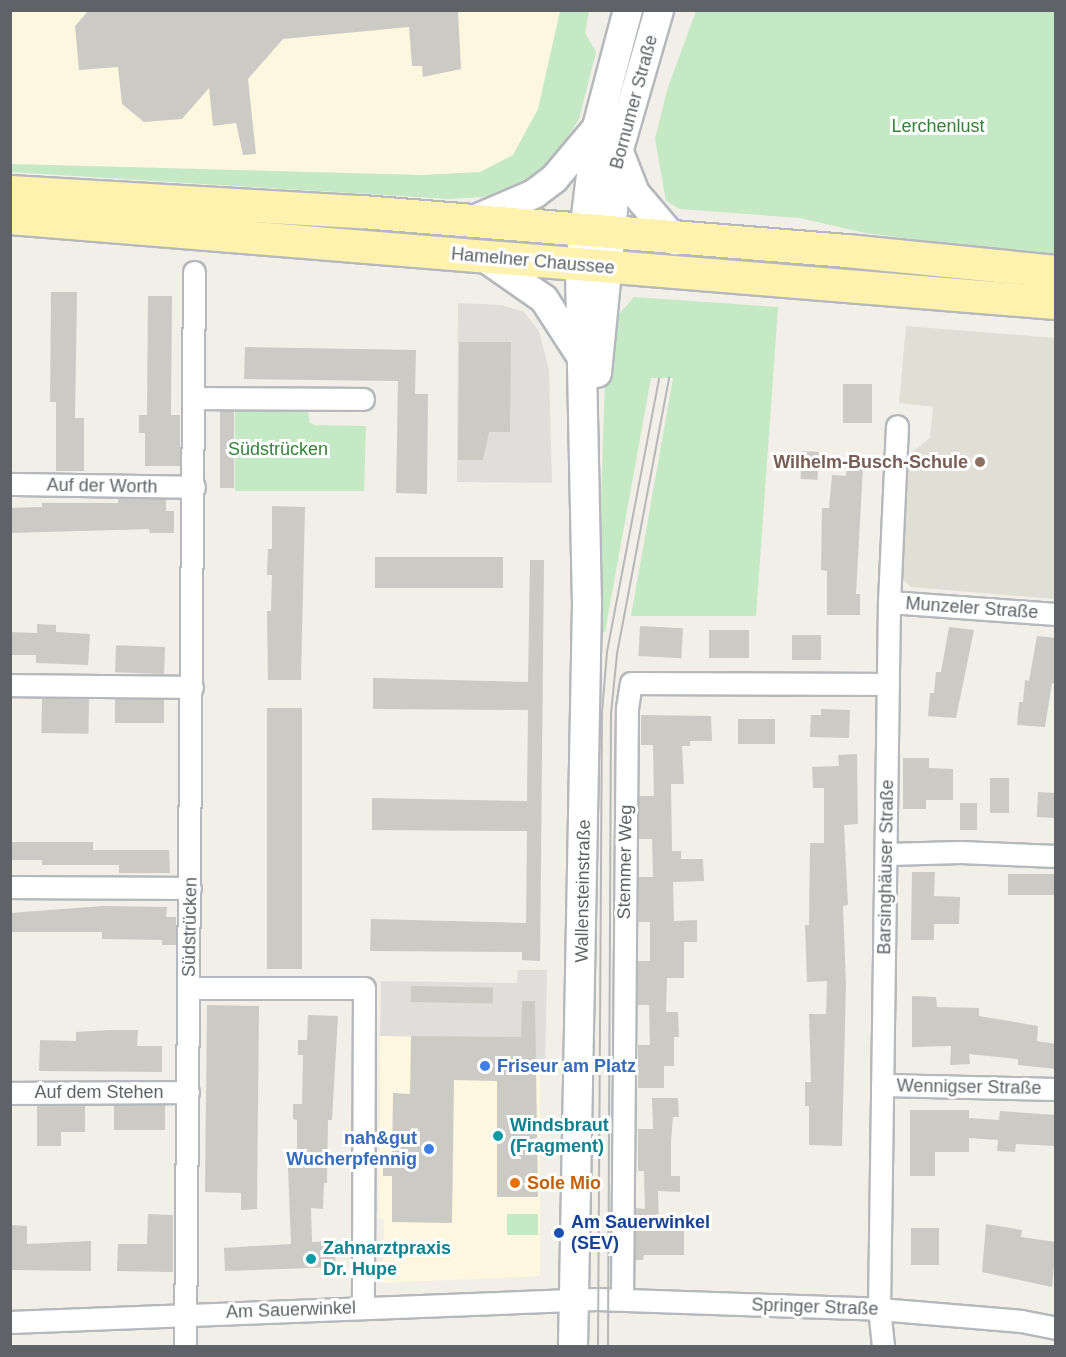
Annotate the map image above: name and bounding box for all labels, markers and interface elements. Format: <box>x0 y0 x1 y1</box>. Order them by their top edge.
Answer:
street label: Bornumer Straße <box>606 33 662 171</box>
park label: Lerchenlust <box>891 115 985 137</box>
street label: Hamelner Chaussee <box>450 243 616 279</box>
park label: Südstrücken <box>228 438 328 460</box>
place label: Wilhelm-Busch-Schule <box>773 451 968 473</box>
marker: Wilhelm-Busch-Schule <box>973 455 987 469</box>
street label: Auf der Worth <box>46 474 158 498</box>
street label: Munzeler Straße <box>905 593 1039 623</box>
street label: Barsinghäuser Straße <box>874 779 898 955</box>
street label: Stemmer Weg <box>613 804 637 920</box>
street label: Wallensteinstraße <box>571 819 595 963</box>
street label: Südstrücken <box>178 877 202 977</box>
place label: Friseur am Platz <box>497 1055 636 1077</box>
marker: Friseur am Platz <box>478 1059 492 1073</box>
street label: Wennigser Straße <box>896 1075 1042 1099</box>
street label: Auf dem Stehen <box>34 1081 164 1103</box>
place label: Windsbraut (Fragment) <box>510 1115 609 1158</box>
place label: nah&gut Wucherpfennig <box>286 1128 417 1170</box>
marker: Windsbraut (Fragment) <box>491 1129 505 1143</box>
marker: nah&gut Wucherpfennig <box>422 1142 436 1156</box>
place label: Sole Mio <box>527 1172 601 1194</box>
marker: Sole Mio <box>508 1176 522 1190</box>
place label: Am Sauerwinkel (SEV) <box>571 1212 710 1254</box>
marker: Am Sauerwinkel (SEV) <box>552 1226 566 1240</box>
place label: Zahnarztpraxis Dr. Hupe <box>323 1238 451 1280</box>
marker: Zahnarztpraxis Dr. Hupe <box>304 1252 318 1266</box>
street label: Springer Straße <box>751 1294 879 1320</box>
street label: Am Sauerwinkel <box>226 1297 356 1323</box>

